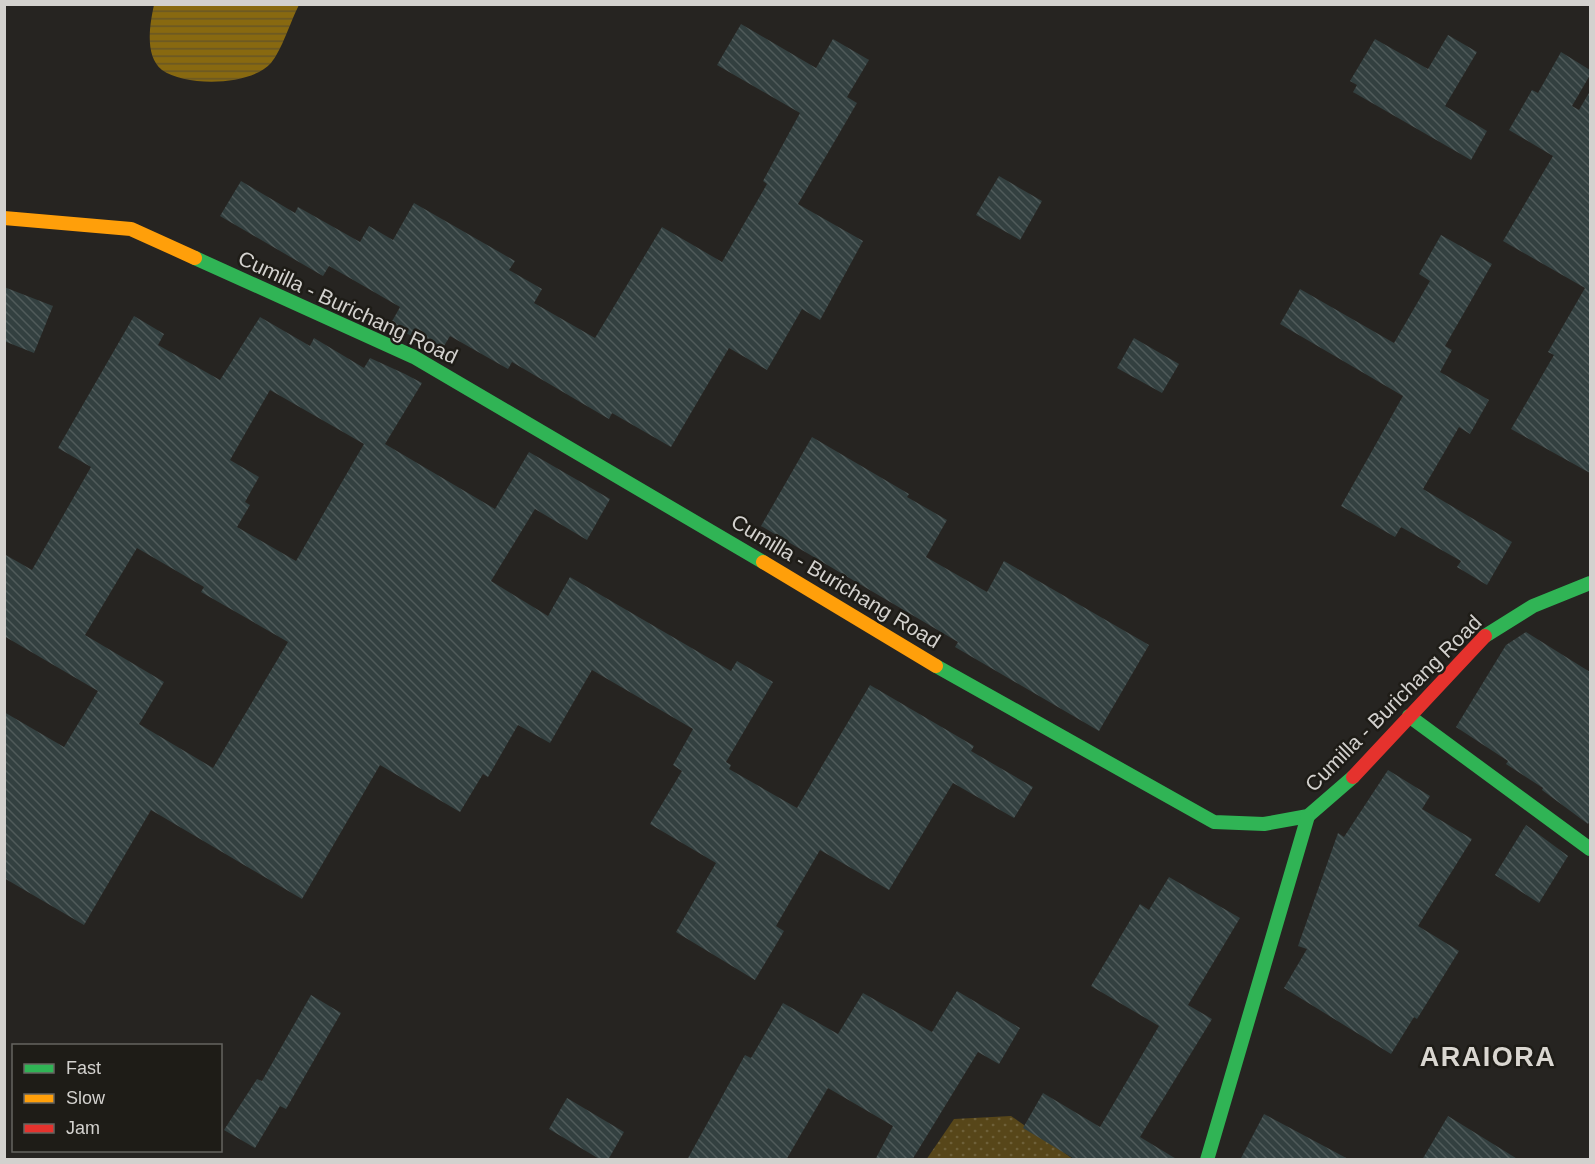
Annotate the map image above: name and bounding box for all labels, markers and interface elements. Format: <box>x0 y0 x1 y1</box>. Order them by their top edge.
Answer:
street label: Cumilla - Burichang Road <box>235 246 461 368</box>
street label: Cumilla - Burichang Road <box>728 510 944 652</box>
street label: Cumilla - Burichang Road <box>1300 610 1486 796</box>
district label: ARAIORA <box>1420 1042 1556 1072</box>
legend <box>12 1044 222 1152</box>
text: Fast <box>66 1058 101 1078</box>
text: Slow <box>66 1088 106 1108</box>
text: Jam <box>66 1118 100 1138</box>

